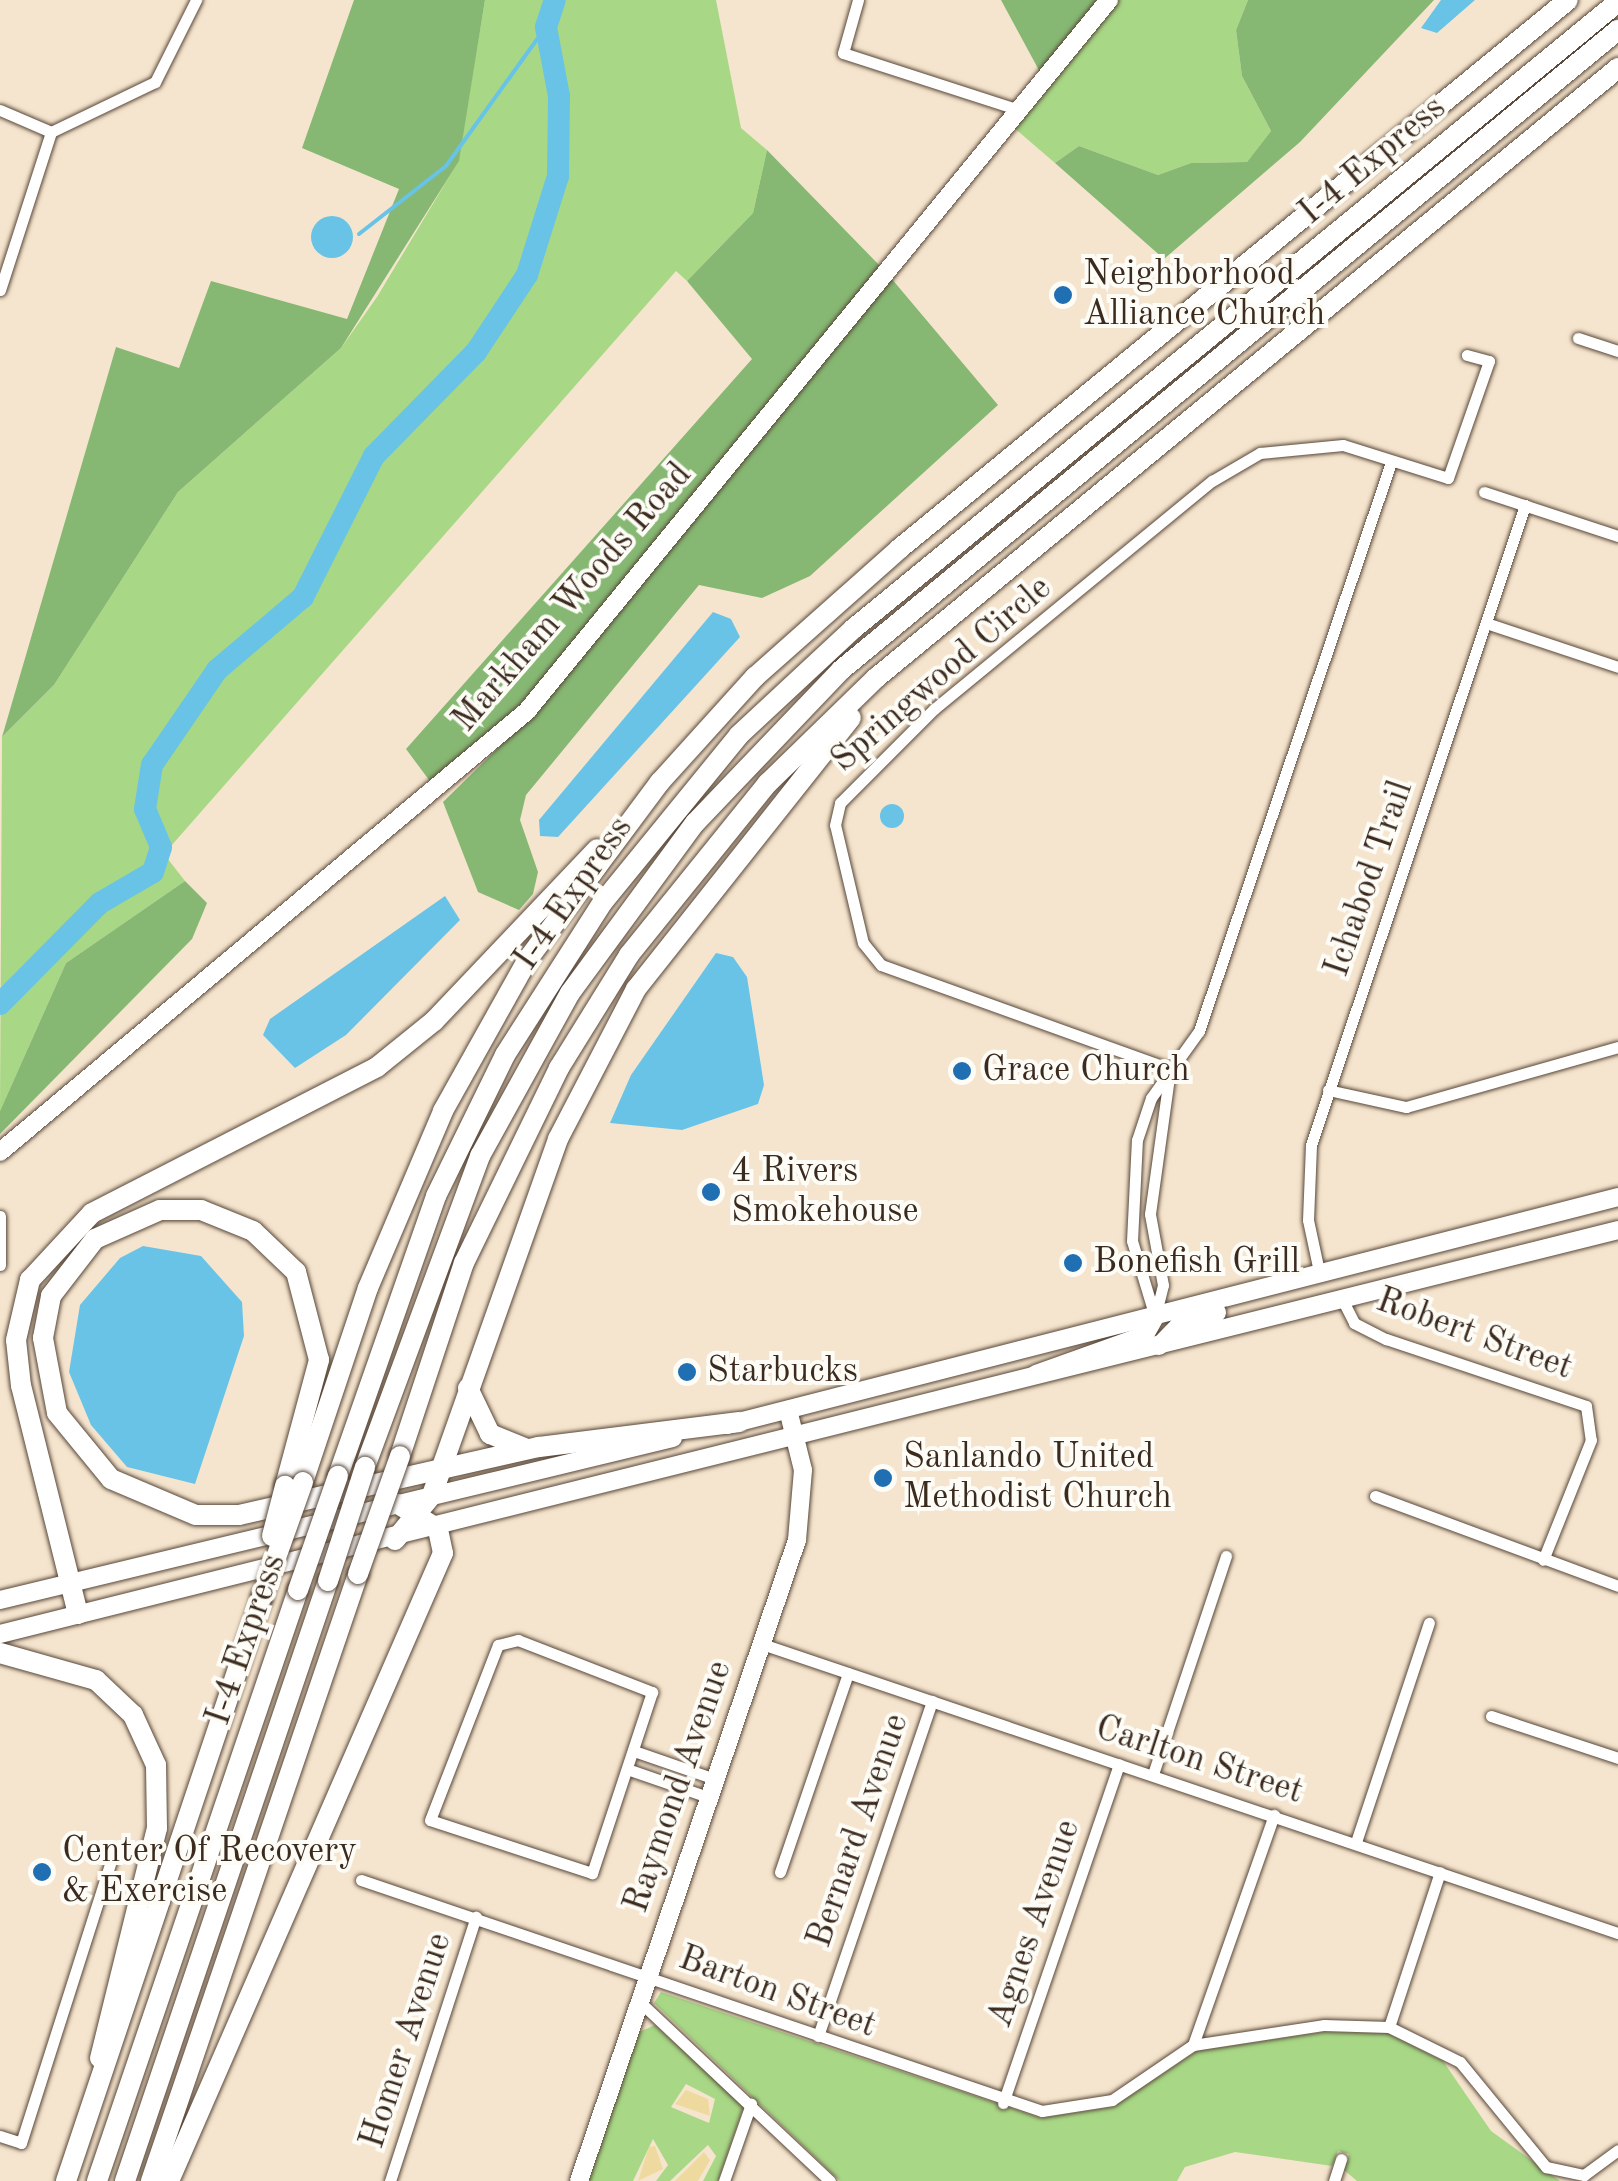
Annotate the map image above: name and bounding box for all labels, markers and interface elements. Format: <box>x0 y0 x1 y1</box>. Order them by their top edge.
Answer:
street label: I-4 Express <box>1291 88 1455 234</box>
place label: Neighborhood Alliance Church <box>1083 254 1325 336</box>
marker: Neighborhood Alliance Church <box>1052 284 1074 306</box>
street label: Markham Woods Road <box>445 455 701 741</box>
street label: Springwood Circle <box>823 568 1061 782</box>
street label: Ichabod Trail <box>1317 776 1423 982</box>
street label: I-4 Express <box>506 809 642 979</box>
place label: Grace Church <box>982 1050 1190 1092</box>
marker: Grace Church <box>951 1060 973 1082</box>
place label: 4 Rivers Smokehouse <box>731 1151 919 1233</box>
marker: 4 Rivers Smokehouse <box>700 1181 722 1203</box>
place label: Bonefish Grill <box>1093 1242 1300 1284</box>
marker: Bonefish Grill <box>1062 1252 1084 1274</box>
street label: Robert Street <box>1370 1280 1578 1390</box>
place label: Starbucks <box>707 1351 858 1393</box>
marker: Starbucks <box>676 1361 698 1383</box>
place label: Sanlando United Methodist Church <box>903 1437 1172 1519</box>
marker: Sanlando United Methodist Church <box>872 1467 894 1489</box>
street label: I-4 Express <box>198 1549 296 1731</box>
street label: Raymond Avenue <box>616 1656 742 1918</box>
street label: Carlton Street <box>1090 1708 1308 1814</box>
street label: Bernard Avenue <box>799 1709 919 1953</box>
street label: Agnes Avenue <box>980 1815 1090 2033</box>
place label: Center Of Recovery & Exercise <box>62 1831 357 1913</box>
marker: Center Of Recovery & Exercise <box>31 1861 53 1883</box>
street label: Homer Avenue <box>352 1928 462 2154</box>
street label: Barton Street <box>673 1938 881 2048</box>

